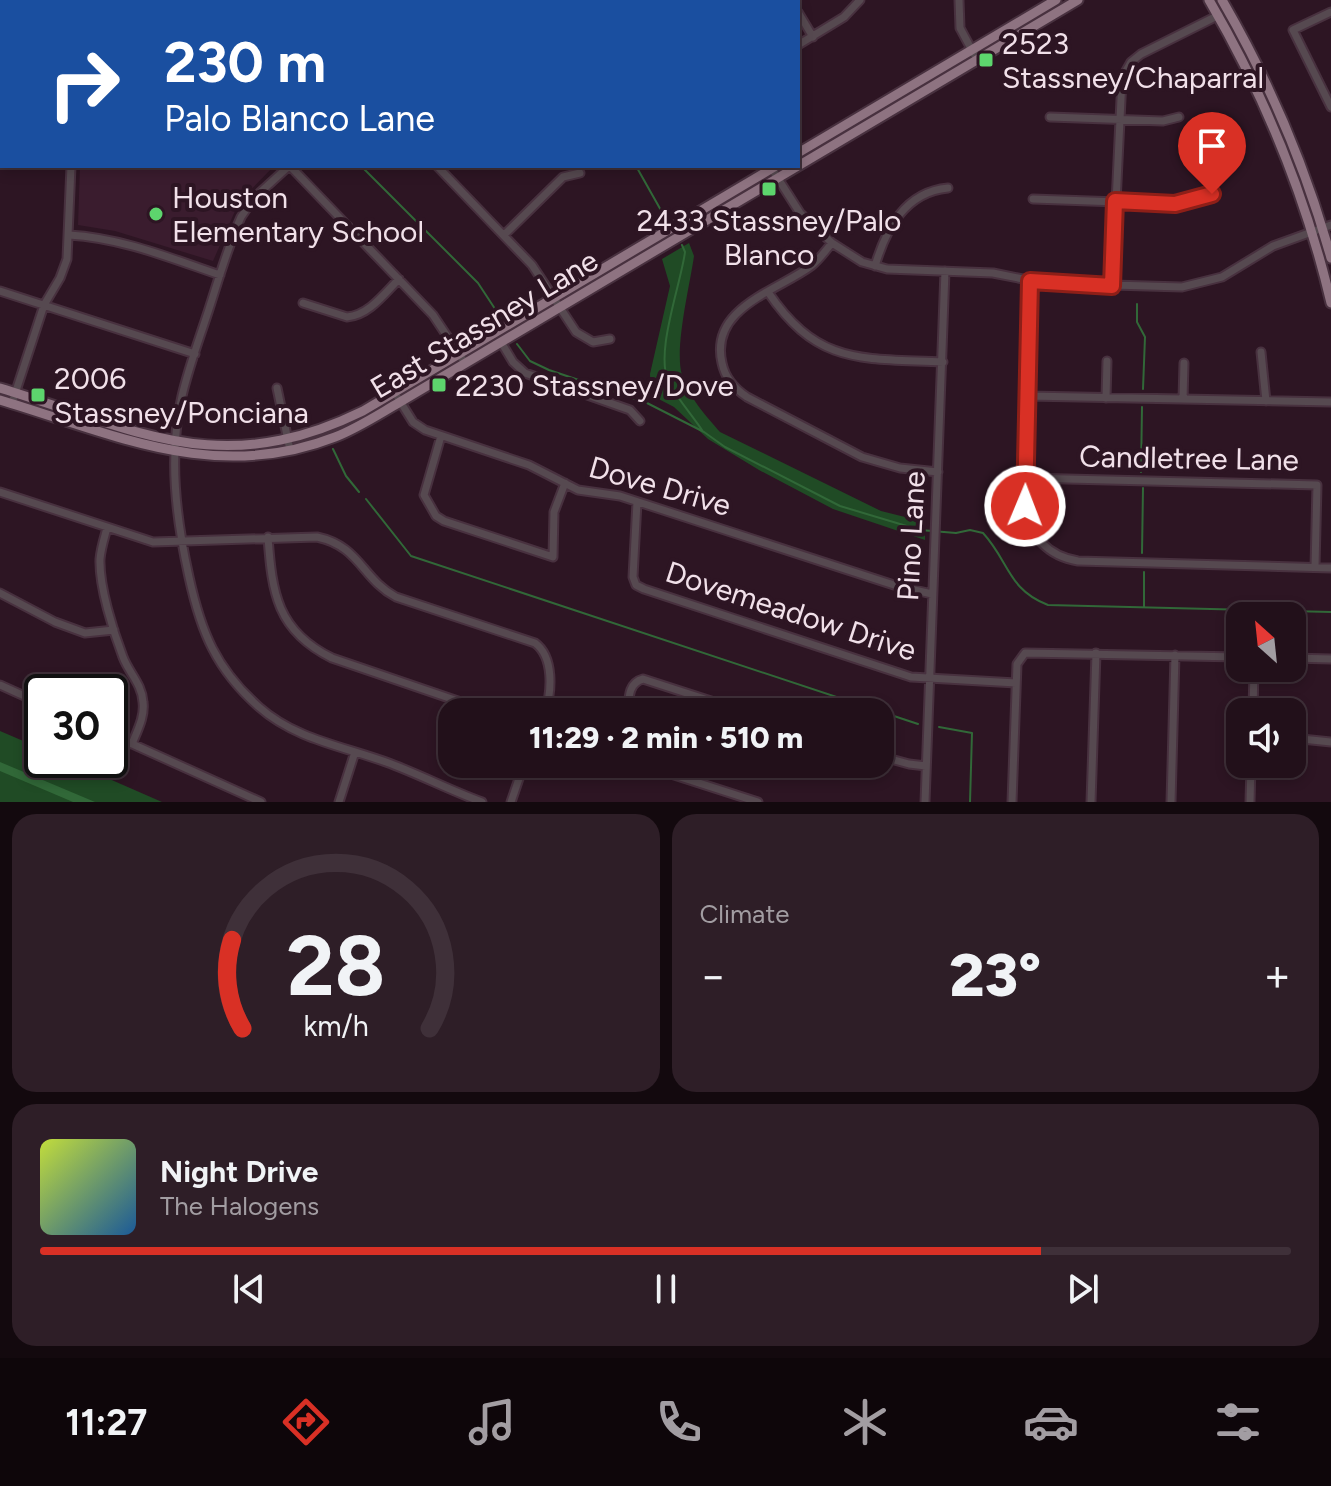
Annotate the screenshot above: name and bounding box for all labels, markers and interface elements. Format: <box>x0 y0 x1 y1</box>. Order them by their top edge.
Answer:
place label: 2523 Stassney/Chaparral <box>1002 25 1264 96</box>
text: 230 m <box>164 29 326 96</box>
icon: right <box>32 32 136 136</box>
marker: 2523 Stassney/Chaparral <box>977 51 995 69</box>
text: Palo Blanco Lane <box>164 97 435 140</box>
pin <box>1178 112 1246 194</box>
icon: arrive <box>1190 124 1234 168</box>
place label: Houston Elementary School <box>172 179 424 250</box>
marker: 2433 Stassney/Palo Blanco <box>760 180 778 198</box>
place label: 2433 Stassney/Palo Blanco <box>637 202 901 273</box>
marker: Houston Elementary School <box>147 205 165 223</box>
street label: East Stassney Lane <box>364 242 604 406</box>
place label: 2006 Stassney/Ponciana <box>54 360 309 431</box>
place label: 2230 Stassney/Dove <box>455 367 734 404</box>
marker: 2230 Stassney/Dove <box>430 376 448 394</box>
marker: 2006 Stassney/Ponciana <box>29 386 47 404</box>
street label: Candletree Lane <box>1079 438 1299 478</box>
street label: Dove Drive <box>585 448 735 524</box>
position arrow <box>983 464 1067 548</box>
street label: Pino Lane <box>889 470 933 602</box>
street label: Dovemeadow Drive <box>661 553 921 669</box>
north arrow <box>1226 602 1306 682</box>
map controls <box>1226 602 1306 778</box>
speed limit sign: 30 <box>24 674 128 778</box>
button: sound <box>1226 698 1306 778</box>
text: 11:29 · 2 min · 510 m <box>529 719 803 756</box>
text: Climate <box>700 898 789 930</box>
text: 28 <box>286 916 385 1016</box>
text: 23° <box>949 939 1041 1011</box>
text: − <box>700 949 727 1002</box>
text: + <box>1264 949 1291 1002</box>
text: km/h <box>303 1009 368 1043</box>
text: Night Drive <box>160 1153 318 1190</box>
text: The Halogens <box>160 1190 319 1222</box>
icon: previous <box>227 1267 271 1311</box>
icon: pause <box>644 1267 688 1311</box>
icon: next <box>1061 1267 1105 1311</box>
icon: directions <box>278 1394 334 1450</box>
icon: music <box>464 1394 520 1450</box>
icon: phone <box>651 1394 707 1450</box>
icon: climate <box>837 1394 893 1450</box>
icon: car <box>1023 1394 1079 1450</box>
icon: filters <box>1210 1394 1266 1450</box>
text: 11:27 <box>65 1401 147 1444</box>

